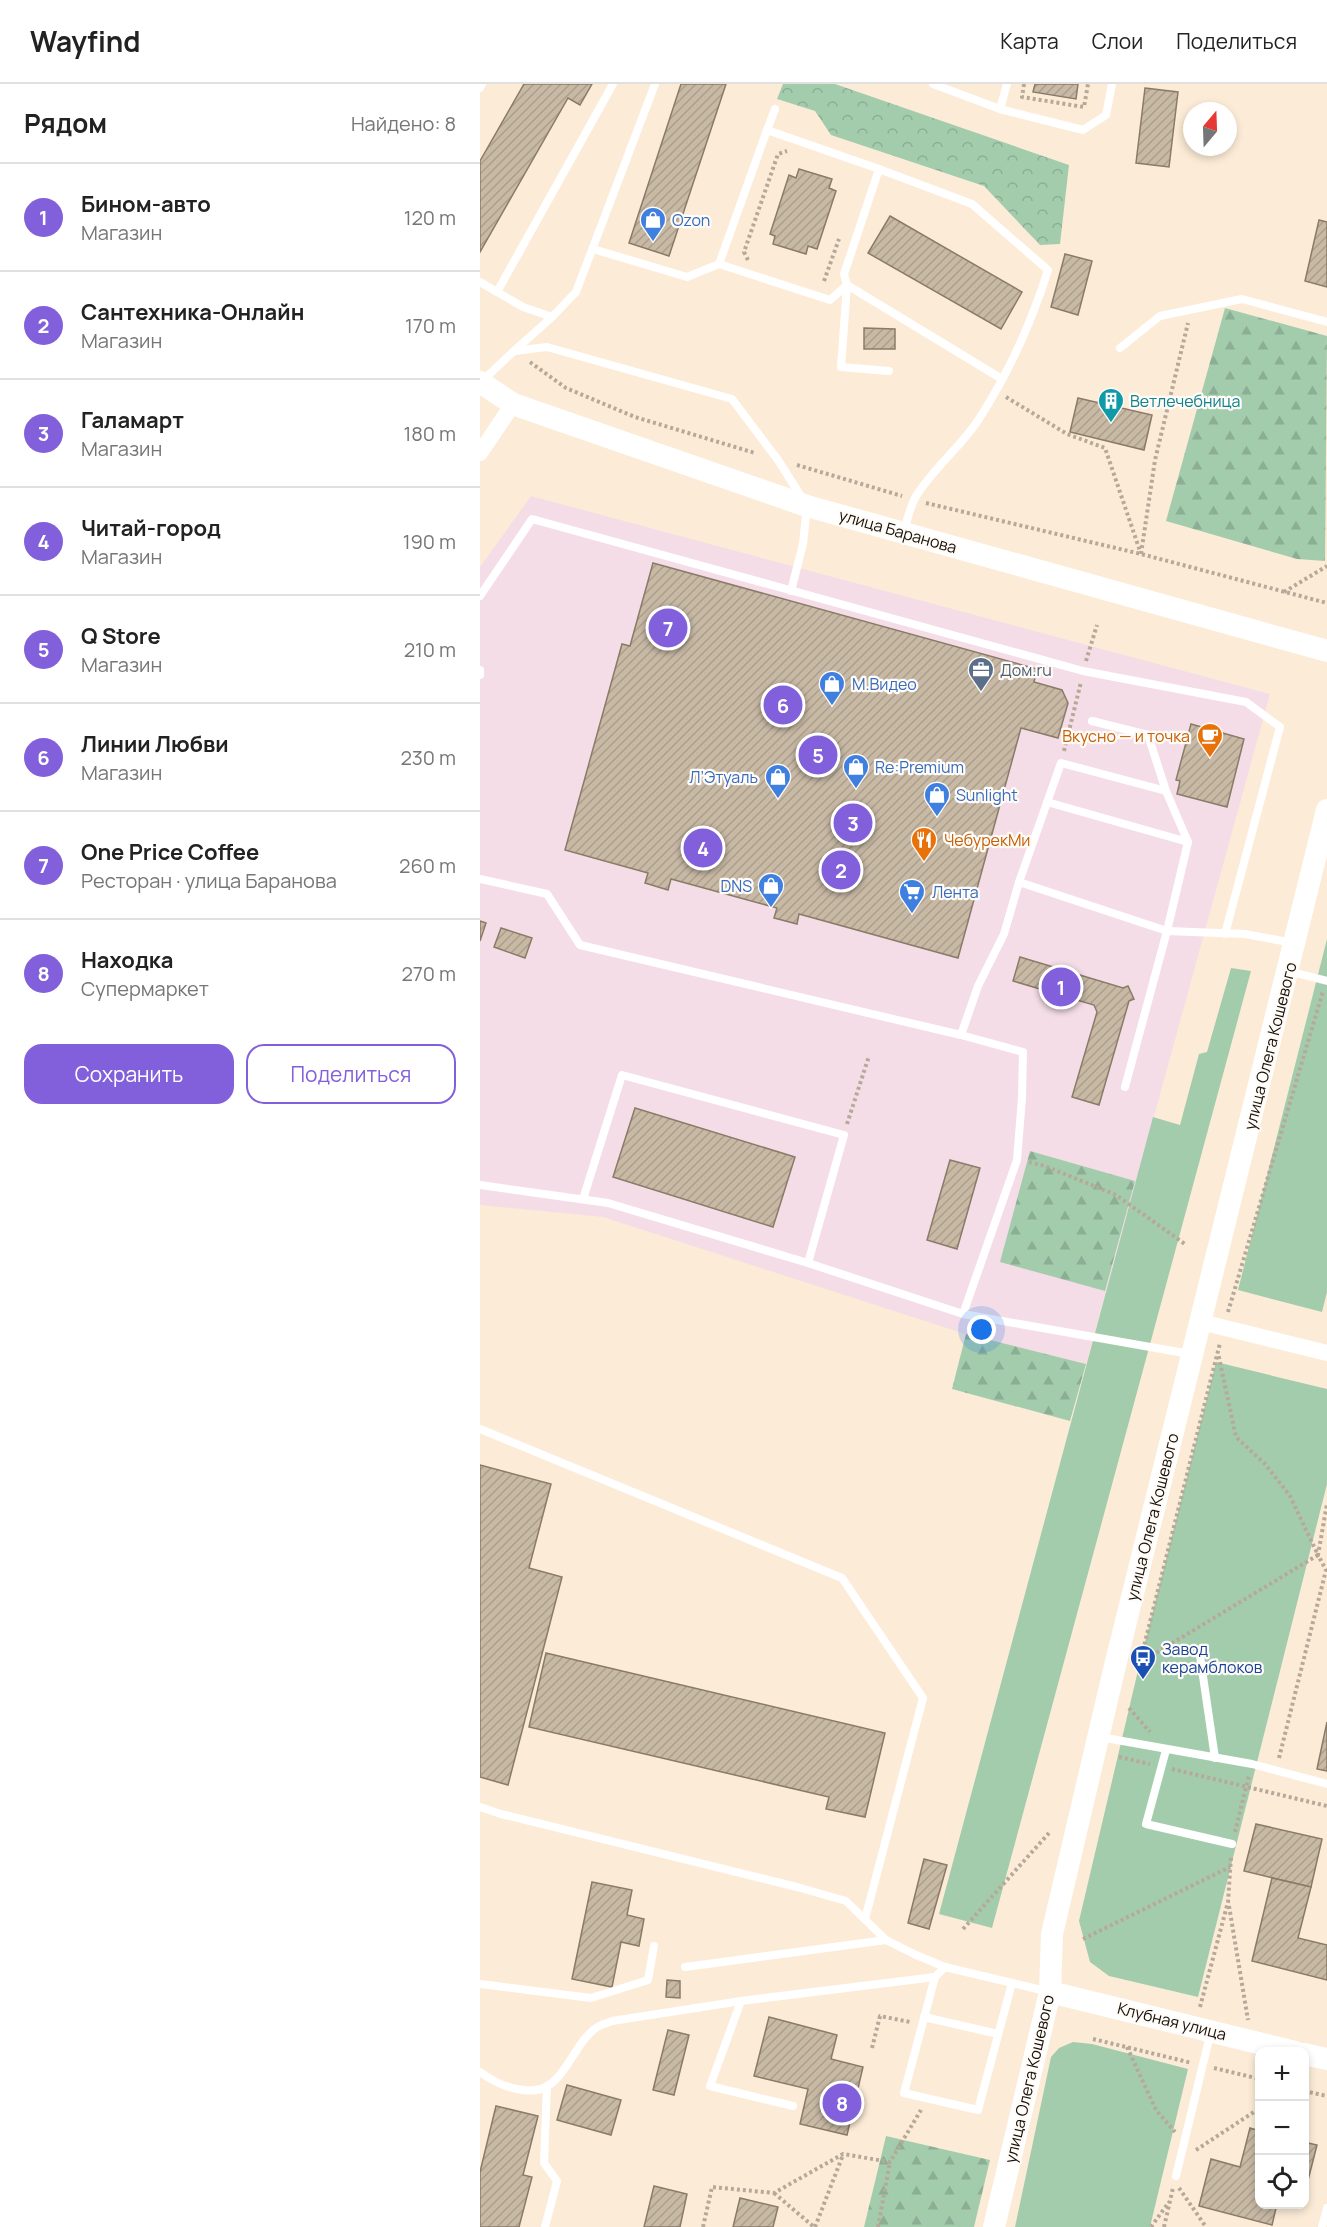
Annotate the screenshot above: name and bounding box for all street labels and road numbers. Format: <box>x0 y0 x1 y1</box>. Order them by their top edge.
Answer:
street label: улица Баранова <box>836 504 960 558</box>
street label: улица Олега Кошевого <box>1238 960 1302 1132</box>
street label: улица Олега Кошевого <box>1120 1431 1184 1603</box>
street label: улица Олега Кошевого <box>999 1993 1059 2165</box>
street label: Клубная улица <box>1115 1997 1229 2045</box>

